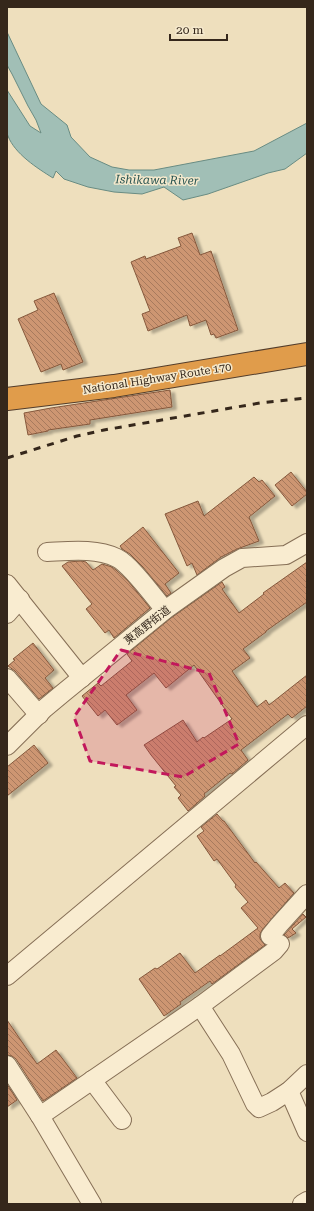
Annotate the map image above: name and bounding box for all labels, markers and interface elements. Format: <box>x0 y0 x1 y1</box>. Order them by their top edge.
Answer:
scale bar <box>170 16 227 42</box>
text: 20 m <box>176 23 203 37</box>
water label: Ishikawa River <box>114 172 199 188</box>
street label: National Highway Route 170 <box>82 360 232 397</box>
street label: 東高野街道 <box>122 603 173 647</box>

